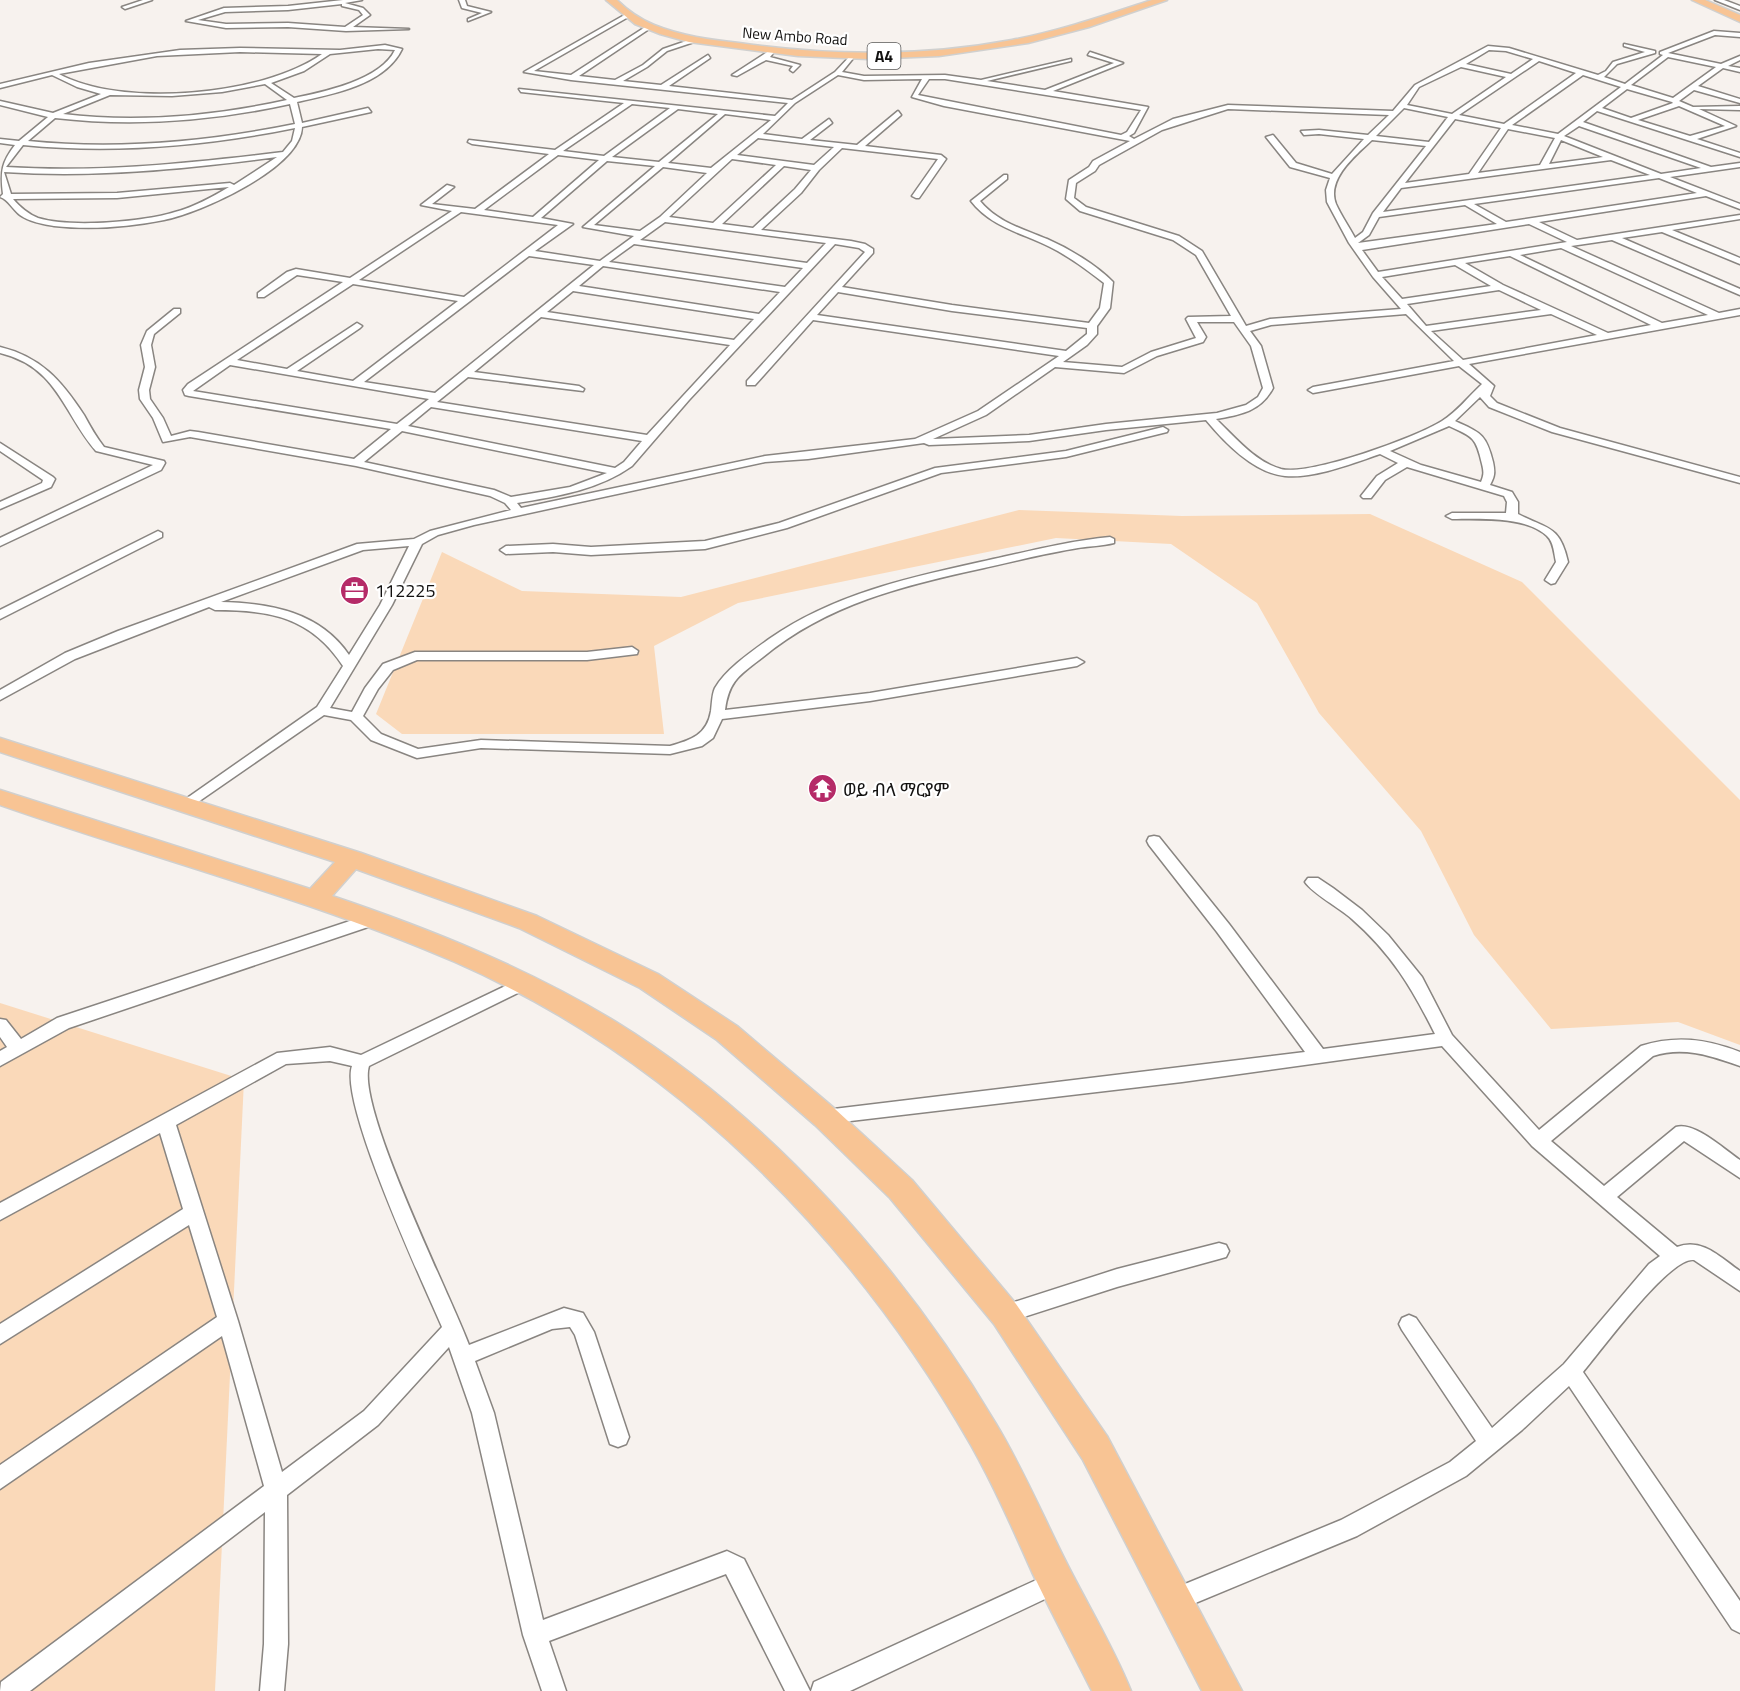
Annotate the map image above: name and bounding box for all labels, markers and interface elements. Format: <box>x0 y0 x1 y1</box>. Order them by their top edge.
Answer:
street label: New Ambo Road <box>742 21 848 51</box>
road number: A4 <box>868 43 900 69</box>
office icon: 112225 <box>338 574 370 606</box>
place label: 112225 <box>375 577 435 604</box>
temple icon: ወይ ብላ ማርያም <box>806 773 838 805</box>
place label: ወይ ብላ ማርያም <box>843 776 950 803</box>

